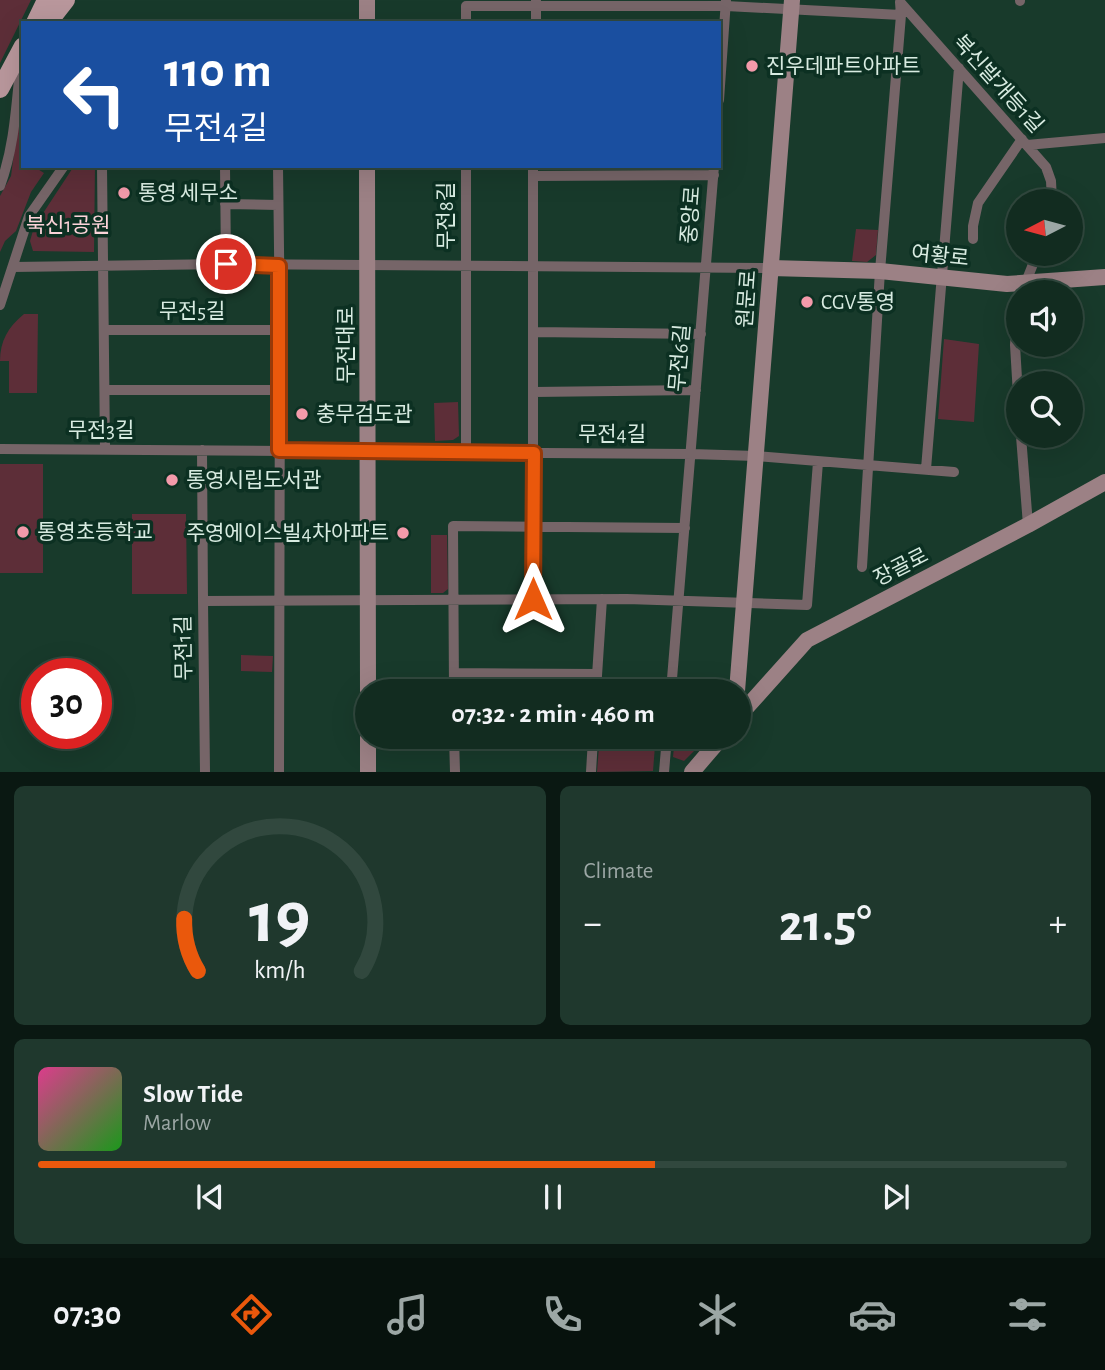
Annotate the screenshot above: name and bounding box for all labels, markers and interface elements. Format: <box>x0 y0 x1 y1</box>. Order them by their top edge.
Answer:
street label: 북신발개등1길 <box>949 31 1048 137</box>
text: 110 m <box>164 47 272 96</box>
icon: left <box>49 49 140 140</box>
place label: 진우데파트아파트 <box>766 55 921 77</box>
marker: 진우데파트아파트 <box>744 58 760 74</box>
text: 무전4길 <box>164 113 268 145</box>
place label: 통영 세무소 <box>138 182 238 204</box>
street label: 무전8길 <box>435 182 457 250</box>
marker: 통영 세무소 <box>116 185 132 201</box>
street label: 중앙로 <box>678 185 703 245</box>
north arrow <box>1006 189 1083 266</box>
map controls <box>1006 189 1083 448</box>
park label: 북신1공원 <box>26 214 110 236</box>
pin <box>196 234 256 294</box>
street label: 여황로 <box>910 242 970 269</box>
icon: arrive <box>207 245 245 283</box>
street label: 원문로 <box>734 269 759 329</box>
button: sound <box>1006 280 1083 357</box>
place label: CGV통영 <box>821 291 895 313</box>
marker: CGV통영 <box>799 294 815 310</box>
street label: 무전5길 <box>159 300 225 322</box>
street label: 무전대로 <box>335 306 357 384</box>
street label: 무전6길 <box>666 323 693 393</box>
button: search <box>1006 371 1083 448</box>
place label: 충무검도관 <box>316 403 413 425</box>
marker: 충무검도관 <box>294 406 310 422</box>
street label: 무전3길 <box>68 419 134 441</box>
street label: 무전4길 <box>578 423 646 445</box>
place label: 통영시립도서관 <box>186 469 321 491</box>
marker: 통영시립도서관 <box>164 472 180 488</box>
place label: 통영초등학교 <box>37 521 153 543</box>
place label: 주영에이스빌4차아파트 <box>186 522 389 544</box>
marker: 통영초등학교 <box>15 524 31 540</box>
marker: 주영에이스빌4차아파트 <box>395 525 411 541</box>
street label: 장골로 <box>870 544 932 590</box>
position arrow <box>496 562 570 636</box>
street label: 무전1길 <box>172 615 195 681</box>
speed limit sign: 30 <box>21 658 112 749</box>
text: 07:32 · 2 min · 460 m <box>451 701 655 727</box>
text: Climate <box>584 860 653 883</box>
text: 19 <box>249 884 310 957</box>
text: 21.5° <box>779 898 872 950</box>
text: − <box>584 905 602 943</box>
text: + <box>1049 905 1067 943</box>
text: km/h <box>254 958 306 983</box>
text: Slow Tide <box>143 1081 243 1107</box>
text: Marlow <box>143 1112 211 1135</box>
icon: previous <box>191 1178 229 1216</box>
icon: pause <box>534 1178 572 1216</box>
icon: next <box>877 1178 915 1216</box>
icon: directions <box>227 1290 276 1339</box>
icon: music <box>383 1290 432 1339</box>
icon: phone <box>538 1290 587 1339</box>
icon: climate <box>693 1290 742 1339</box>
icon: car <box>848 1290 897 1339</box>
icon: filters <box>1003 1290 1052 1339</box>
text: 07:30 <box>53 1298 121 1330</box>

